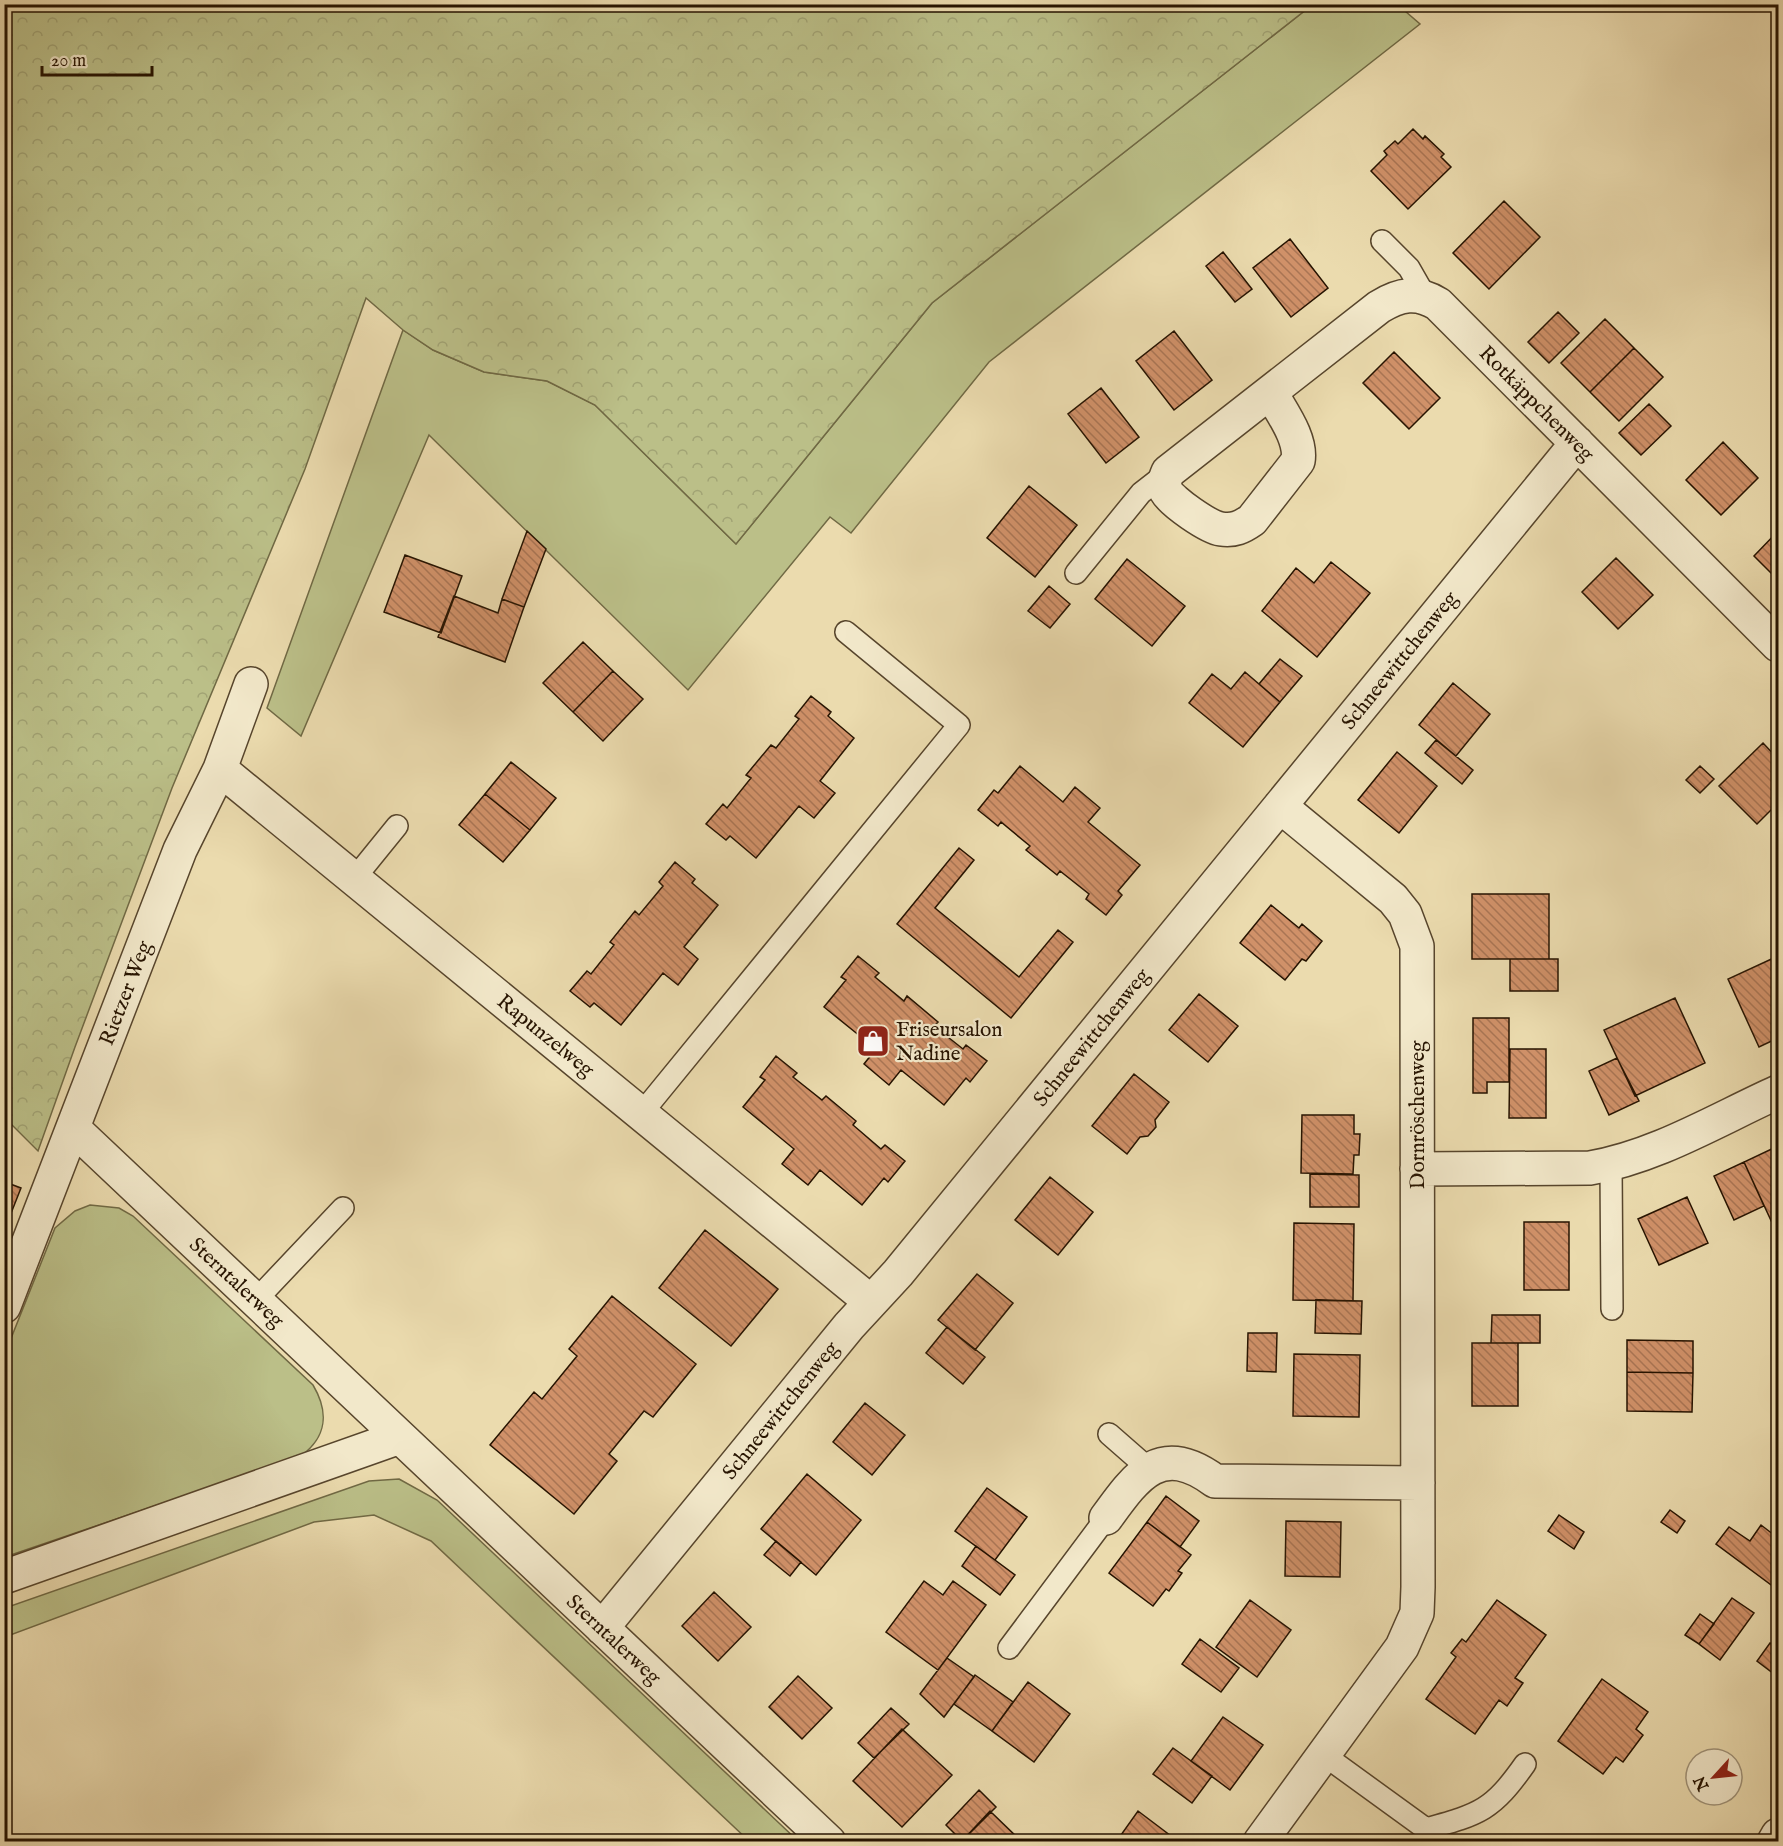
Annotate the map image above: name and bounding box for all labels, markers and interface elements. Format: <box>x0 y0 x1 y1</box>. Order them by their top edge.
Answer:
scale bar <box>42 39 152 77</box>
text: 20 m <box>51 50 86 73</box>
street label: Rotkäppchenweg <box>1472 340 1600 468</box>
street label: Schneewittchenweg <box>1336 586 1465 736</box>
street label: Rietzer Weg <box>94 937 159 1050</box>
street label: Schneewittchenweg <box>1028 963 1157 1113</box>
street label: Rapunzelweg <box>491 989 600 1084</box>
place label: Friseursalon Nadine <box>896 1017 1003 1068</box>
shop icon: Friseursalon Nadine <box>855 1023 891 1059</box>
street label: Dornröschenweg <box>1405 1040 1432 1189</box>
street label: Sterntalerweg <box>183 1232 290 1334</box>
street label: Schneewittchenweg <box>717 1336 846 1486</box>
street label: Sterntalerweg <box>560 1589 667 1691</box>
north arrow <box>1684 1747 1744 1807</box>
text: N <box>1690 1772 1715 1795</box>

